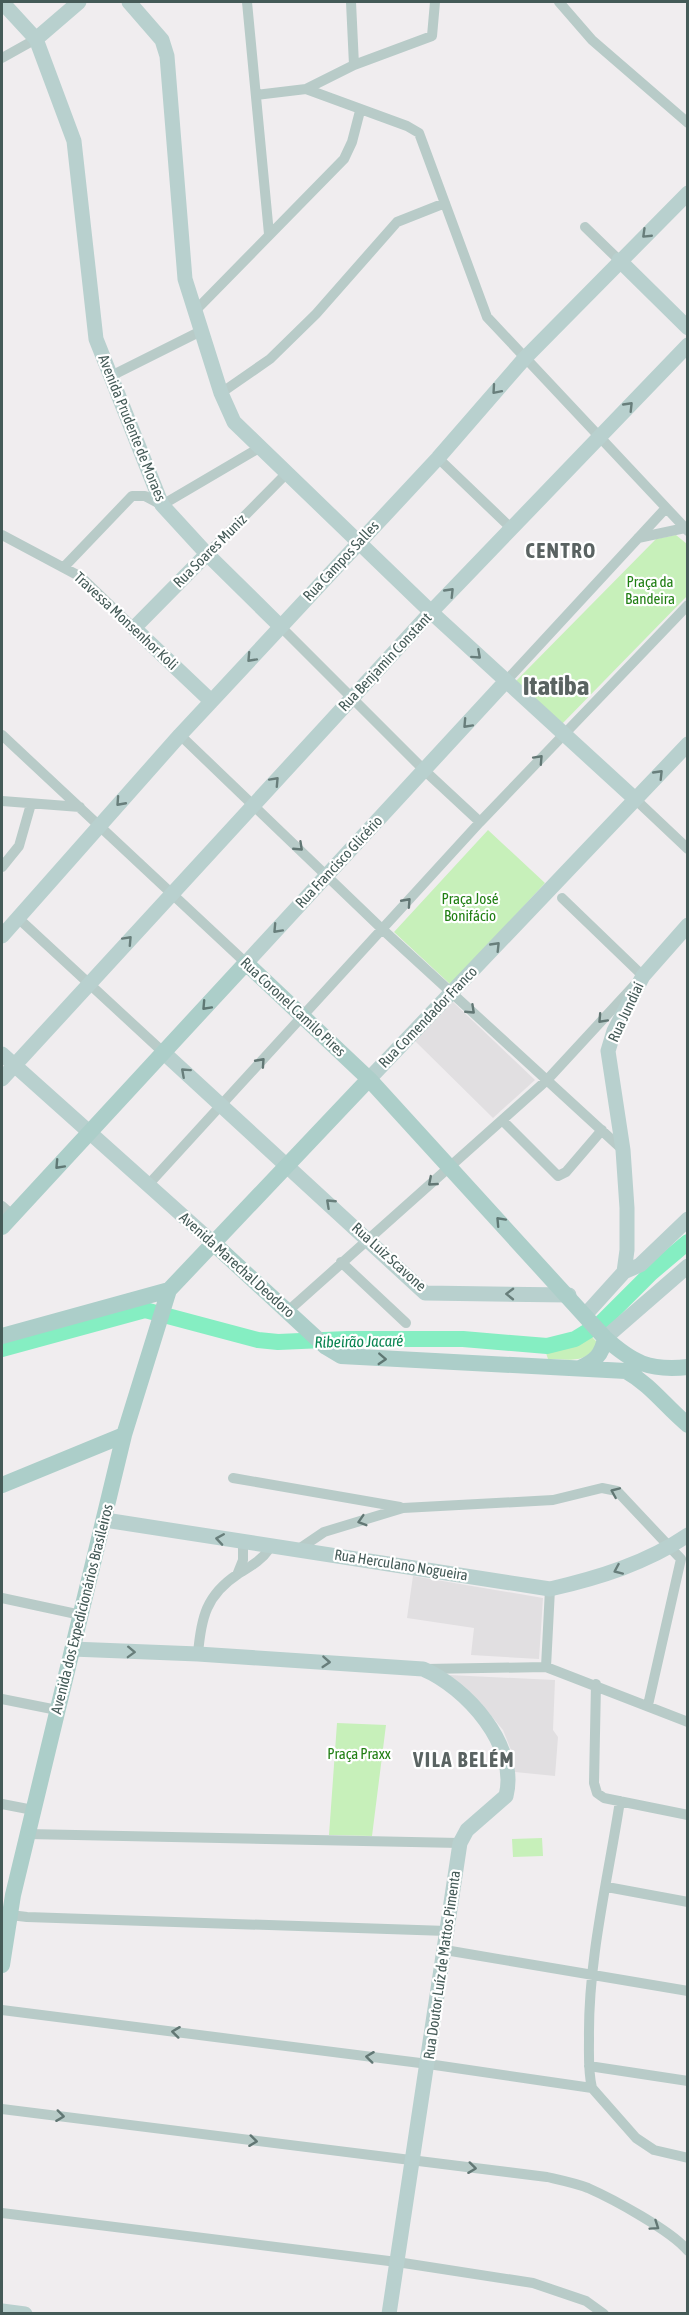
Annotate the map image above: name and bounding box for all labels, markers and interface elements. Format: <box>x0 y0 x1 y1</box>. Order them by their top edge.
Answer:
one-way arrow <box>642 227 652 238</box>
street label: Avenida Prudente de Moraes <box>95 352 170 504</box>
one-way arrow <box>493 383 504 394</box>
one-way arrow <box>622 402 633 412</box>
street label: Rua Soares Muniz <box>170 510 250 591</box>
street label: Rua Campos Salles <box>299 517 382 604</box>
district label: CENTRO <box>525 538 597 562</box>
street label: Travessa Monsenhor Koli <box>71 568 182 673</box>
park label: Praça da Bandeira <box>625 573 675 607</box>
one-way arrow <box>443 589 454 600</box>
street label: Rua Benjamin Constant <box>335 609 435 714</box>
one-way arrow <box>471 648 481 659</box>
one-way arrow <box>247 651 258 661</box>
district label: Itatiba <box>523 670 589 701</box>
one-way arrow <box>463 717 474 728</box>
one-way arrow <box>532 755 543 766</box>
one-way arrow <box>652 770 663 780</box>
one-way arrow <box>268 778 279 788</box>
one-way arrow <box>116 795 127 806</box>
street label: Rua Francisco Glicério <box>292 812 386 911</box>
one-way arrow <box>292 840 303 851</box>
park label: Praça José Bonifácio <box>442 890 499 924</box>
one-way arrow <box>399 898 410 909</box>
one-way arrow <box>273 922 284 933</box>
one-way arrow <box>121 936 132 947</box>
one-way arrow <box>489 942 500 953</box>
street label: Rua Coronel Camilo Pires <box>237 954 349 1060</box>
street label: Rua Comendador Franco <box>375 963 480 1071</box>
street label: Rua Jundiaí <box>604 979 647 1044</box>
one-way arrow <box>202 999 213 1010</box>
one-way arrow <box>464 1003 474 1014</box>
one-way arrow <box>599 1011 610 1022</box>
one-way arrow <box>254 1058 265 1068</box>
one-way arrow <box>181 1068 192 1079</box>
one-way arrow <box>56 1157 67 1168</box>
one-way arrow <box>428 1175 439 1186</box>
one-way arrow <box>326 1199 336 1210</box>
street label: Avenida Marechal Deodoro <box>176 1208 298 1321</box>
one-way arrow <box>496 1218 507 1228</box>
street label: Rua Luiz Scavone <box>349 1219 430 1294</box>
one-way arrow <box>506 1288 515 1300</box>
water label: Ribeirão Jacaré <box>314 1331 404 1351</box>
one-way arrow <box>378 1353 387 1366</box>
one-way arrow <box>610 1487 621 1499</box>
street label: Avenida dos Expedicionários Brasileiros <box>47 1502 116 1716</box>
one-way arrow <box>357 1514 368 1526</box>
one-way arrow <box>215 1534 224 1546</box>
street label: Rua Herculano Nogueira <box>333 1546 469 1583</box>
one-way arrow <box>613 1563 624 1575</box>
one-way arrow <box>126 1645 135 1658</box>
one-way arrow <box>321 1656 330 1669</box>
park label: Praça Praxx <box>327 1745 391 1762</box>
district label: VILA BELÉM <box>412 1747 515 1771</box>
street label: Rua Doutor Luíz de Mattos Pimenta <box>420 1869 463 2061</box>
one-way arrow <box>172 2027 181 2039</box>
one-way arrow <box>365 2051 374 2064</box>
one-way arrow <box>55 2110 64 2122</box>
one-way arrow <box>248 2134 258 2146</box>
one-way arrow <box>467 2161 476 2173</box>
one-way arrow <box>648 2219 659 2230</box>

